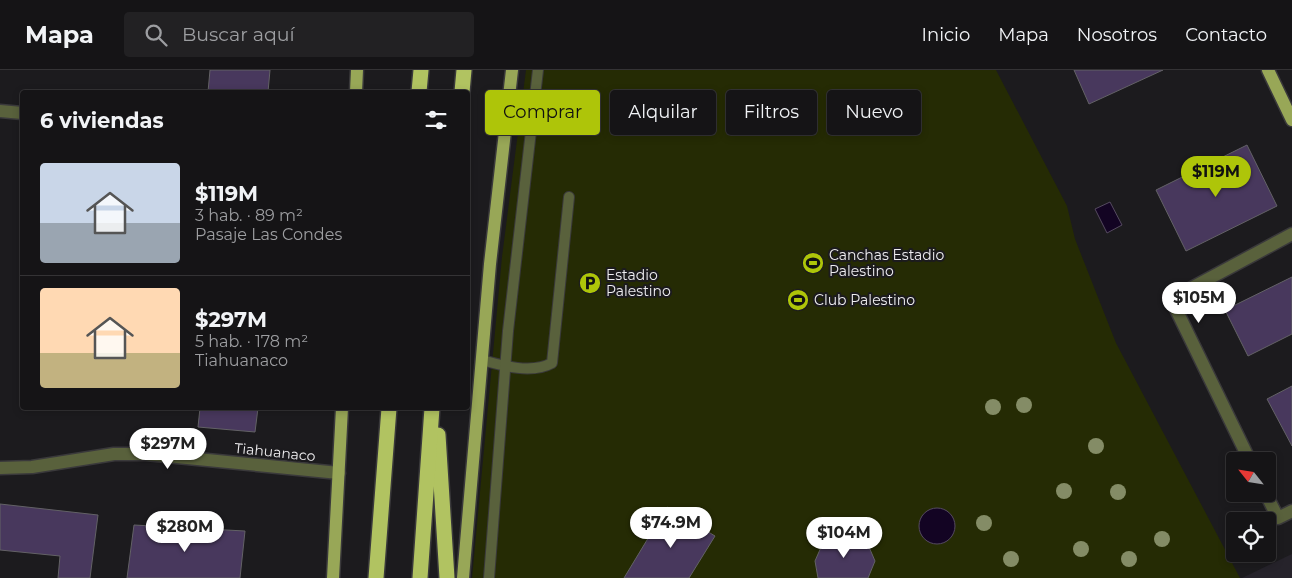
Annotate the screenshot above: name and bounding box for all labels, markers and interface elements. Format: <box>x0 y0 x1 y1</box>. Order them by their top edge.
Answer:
search box <box>124 12 474 57</box>
text: Mapa <box>25 20 94 49</box>
icon: search <box>142 21 170 49</box>
text: Buscar aquí <box>182 23 295 46</box>
text: Inicio <box>922 24 970 46</box>
text: Mapa <box>998 24 1049 46</box>
text: Nosotros <box>1077 24 1157 46</box>
text: Contacto <box>1185 24 1267 46</box>
chip: Comprar <box>485 90 600 135</box>
chip: Alquilar <box>610 90 716 135</box>
chip: Filtros <box>726 90 817 135</box>
chip: Nuevo <box>827 90 921 135</box>
icon: filters <box>422 106 450 134</box>
text: 6 viviendas <box>40 108 164 133</box>
pin: $119M <box>1181 156 1251 198</box>
text: $119M <box>1192 162 1240 181</box>
text: $119M <box>195 181 258 206</box>
icon: home <box>80 183 140 243</box>
text: 3 hab. · 89 m² <box>195 206 303 225</box>
text: Pasaje Las Condes <box>195 225 342 244</box>
place label: Canchas Estadio Palestino <box>829 246 945 280</box>
sports icon: Canchas Estadio Palestino <box>801 251 825 275</box>
place label: Estadio Palestino <box>606 266 671 300</box>
parking icon: Estadio Palestino <box>578 271 602 295</box>
pin: $105M <box>1164 282 1234 324</box>
sports icon: Club Palestino <box>786 288 810 312</box>
text: $105M <box>1173 288 1225 307</box>
place label: Club Palestino <box>814 291 915 309</box>
text: $297M <box>195 307 267 332</box>
icon: home <box>80 308 140 368</box>
text: 5 hab. · 178 m² <box>195 332 308 351</box>
text: Tiahuanaco <box>195 351 288 370</box>
pin: $297M <box>133 428 203 470</box>
text: $297M <box>141 434 195 453</box>
street label: Tiahuanaco <box>234 439 317 465</box>
north arrow <box>1226 452 1276 502</box>
map controls <box>1226 452 1276 562</box>
pin: $74.9M <box>630 506 712 549</box>
pin: $280M <box>150 510 220 553</box>
button: locate <box>1226 512 1276 562</box>
text: $74.9M <box>641 513 701 532</box>
pin: $104M <box>809 516 879 559</box>
text: $280M <box>157 517 213 536</box>
text: $104M <box>817 523 871 542</box>

